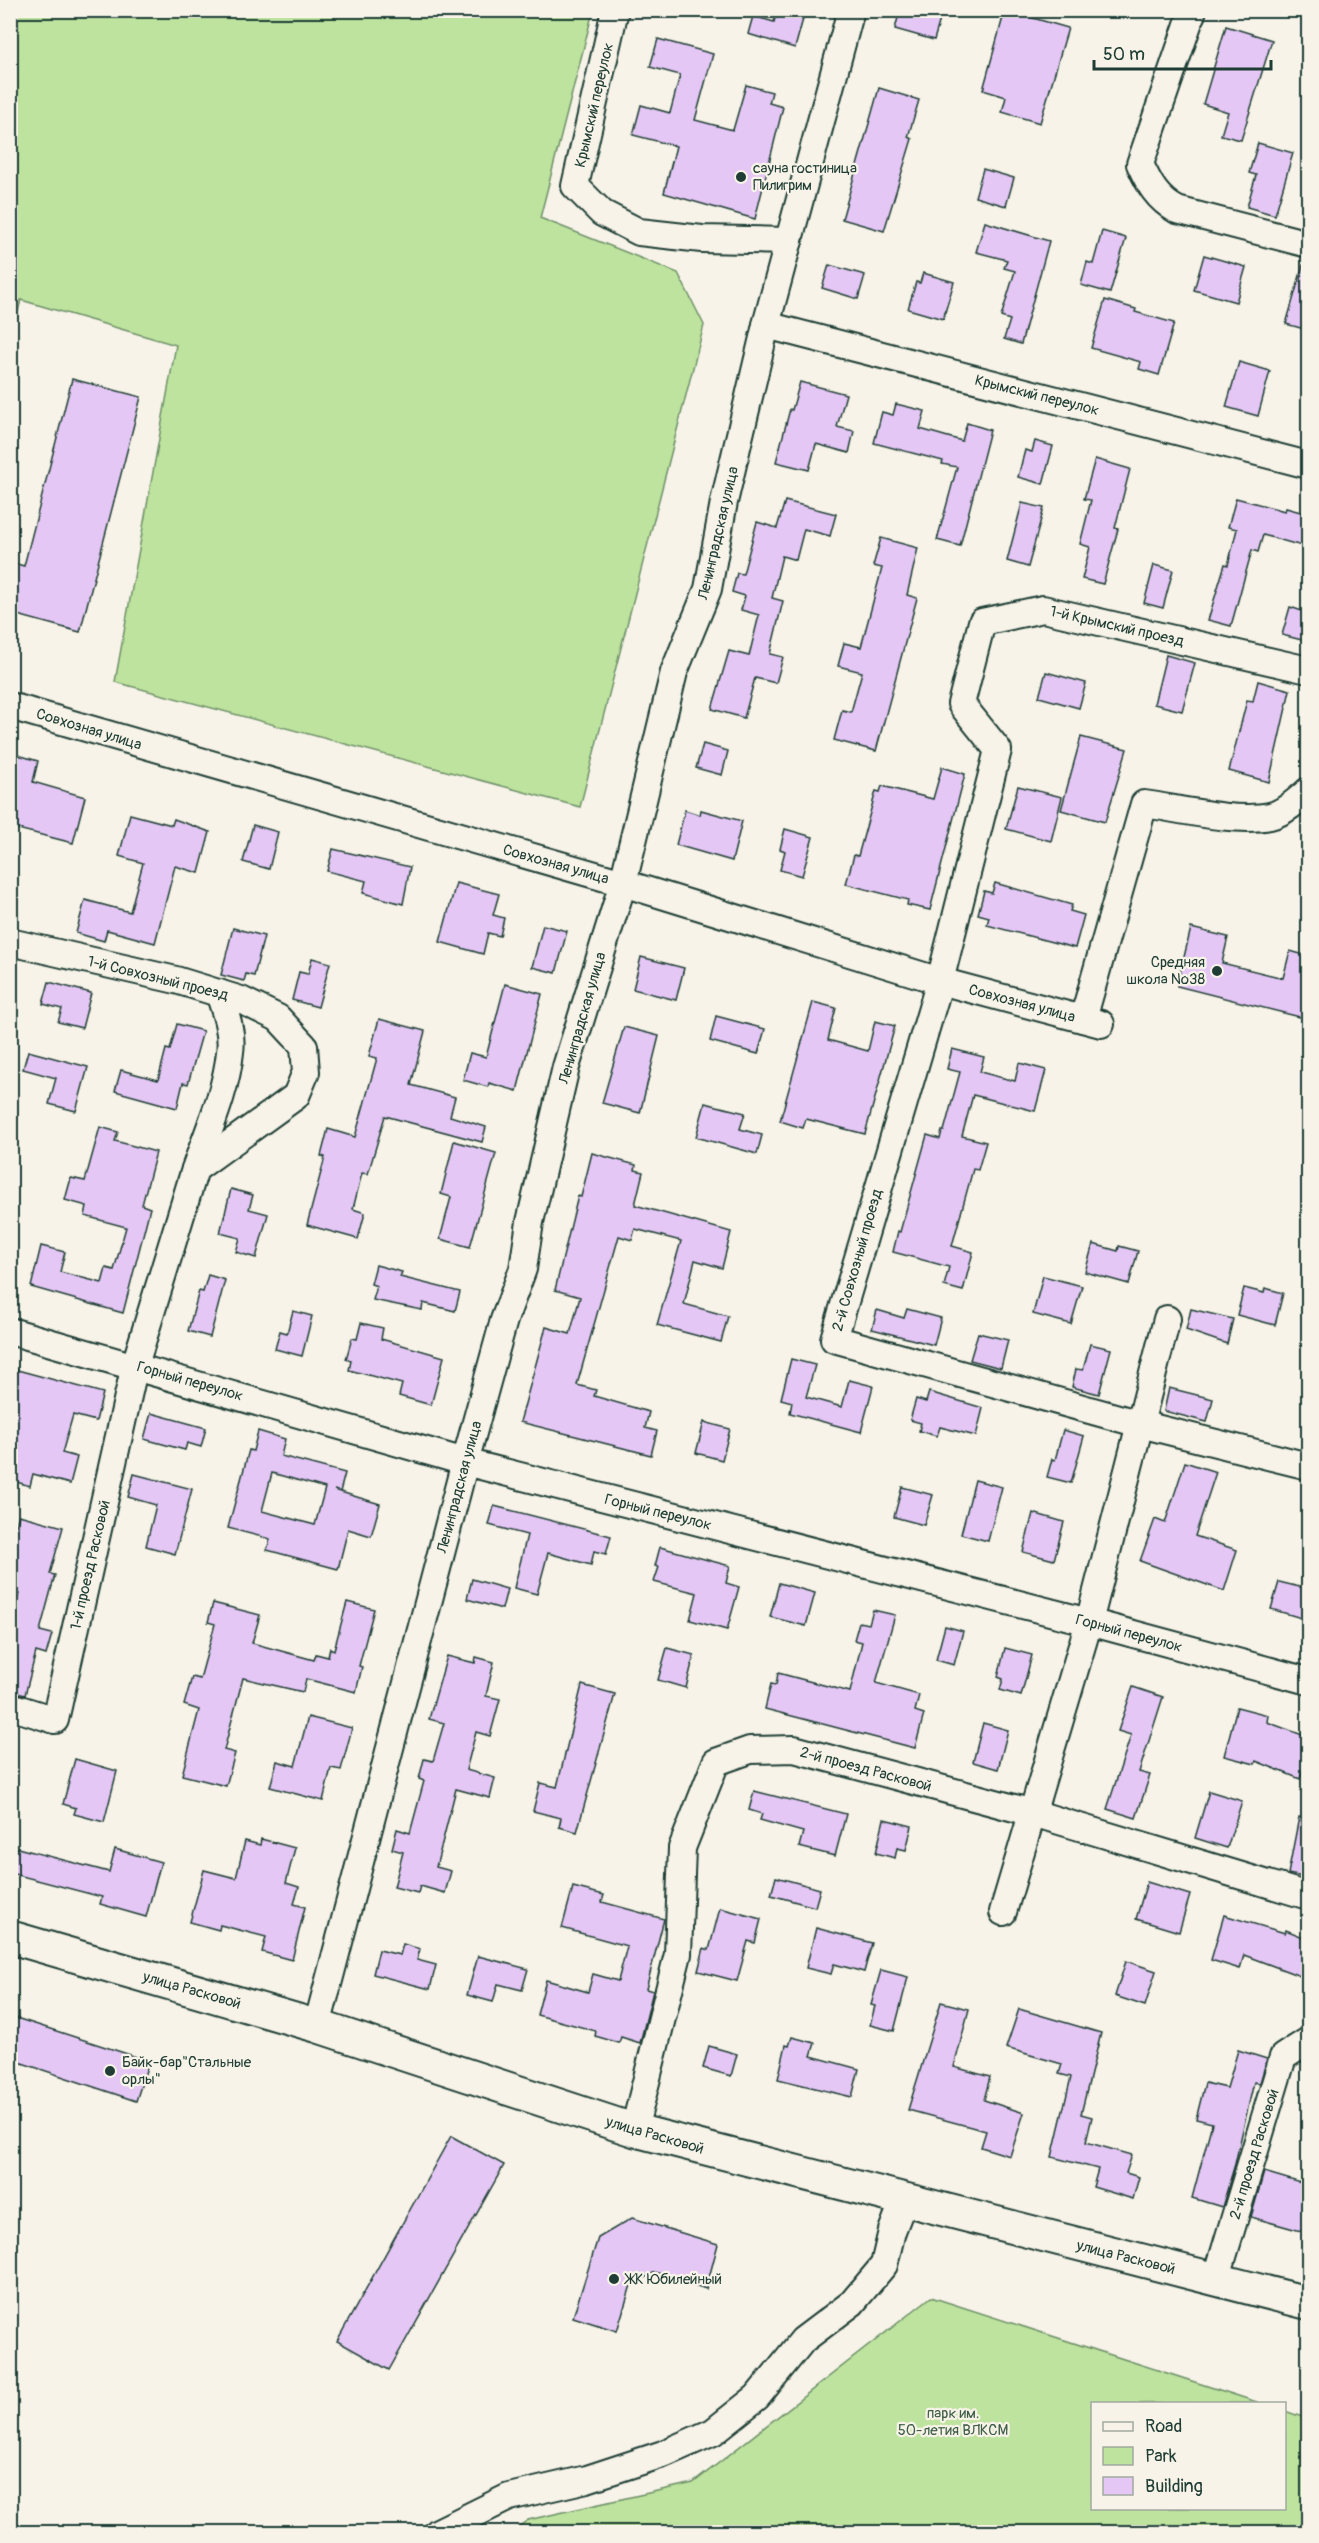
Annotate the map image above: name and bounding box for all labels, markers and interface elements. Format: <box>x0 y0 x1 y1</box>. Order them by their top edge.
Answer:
scale bar <box>1094 33 1271 71</box>
street label: Крымский переулок <box>571 41 618 169</box>
text: 50 m <box>1103 43 1145 66</box>
place label: сауна гостиница Пилигрим <box>753 159 857 195</box>
marker: сауна гостиница Пилигрим <box>734 170 748 184</box>
street label: Крымский переулок <box>973 371 1101 420</box>
street label: Ленинградская улица <box>694 465 743 603</box>
street label: 1-й Крымский проезд <box>1048 602 1186 651</box>
street label: Совхозная улица <box>34 704 144 755</box>
street label: Совхозная улица <box>501 840 611 889</box>
street label: Ленинградская улица <box>554 950 610 1087</box>
street label: 1-й Совхозный проезд <box>86 952 230 1005</box>
place label: Средняя школа №38 <box>1126 953 1205 989</box>
marker: Средняя школа №38 <box>1210 964 1224 978</box>
street label: Совхозная улица <box>966 980 1077 1027</box>
street label: 2-й Совхозный проезд <box>828 1187 887 1333</box>
street label: Горный переулок <box>135 1357 245 1406</box>
street label: Ленинградская улица <box>432 1419 486 1556</box>
street label: Горный переулок <box>602 1490 714 1535</box>
street label: 1-й проезд Расковой <box>66 1498 115 1632</box>
street label: Горный переулок <box>1074 1610 1184 1657</box>
street label: 2-й проезд Расковой <box>798 1743 934 1796</box>
street label: улица Расковой <box>140 1967 243 2014</box>
place label: Байк-бар"Стальные орлы" <box>122 2053 252 2089</box>
marker: Байк-бар"Стальные орлы" <box>103 2064 117 2078</box>
street label: 2-й проезд Расковой <box>1226 2087 1283 2222</box>
street label: улица Расковой <box>603 2112 706 2159</box>
street label: улица Расковой <box>1074 2236 1177 2279</box>
place label: ЖК Юбилейный <box>624 2270 722 2289</box>
marker: ЖК Юбилейный <box>607 2272 621 2286</box>
legend <box>1091 2402 1286 2510</box>
park label: парк им. 50-летия ВЛКСМ <box>898 2404 1009 2440</box>
text: Road <box>1145 2415 1182 2438</box>
text: Park <box>1145 2445 1177 2468</box>
text: Building <box>1145 2475 1203 2498</box>

